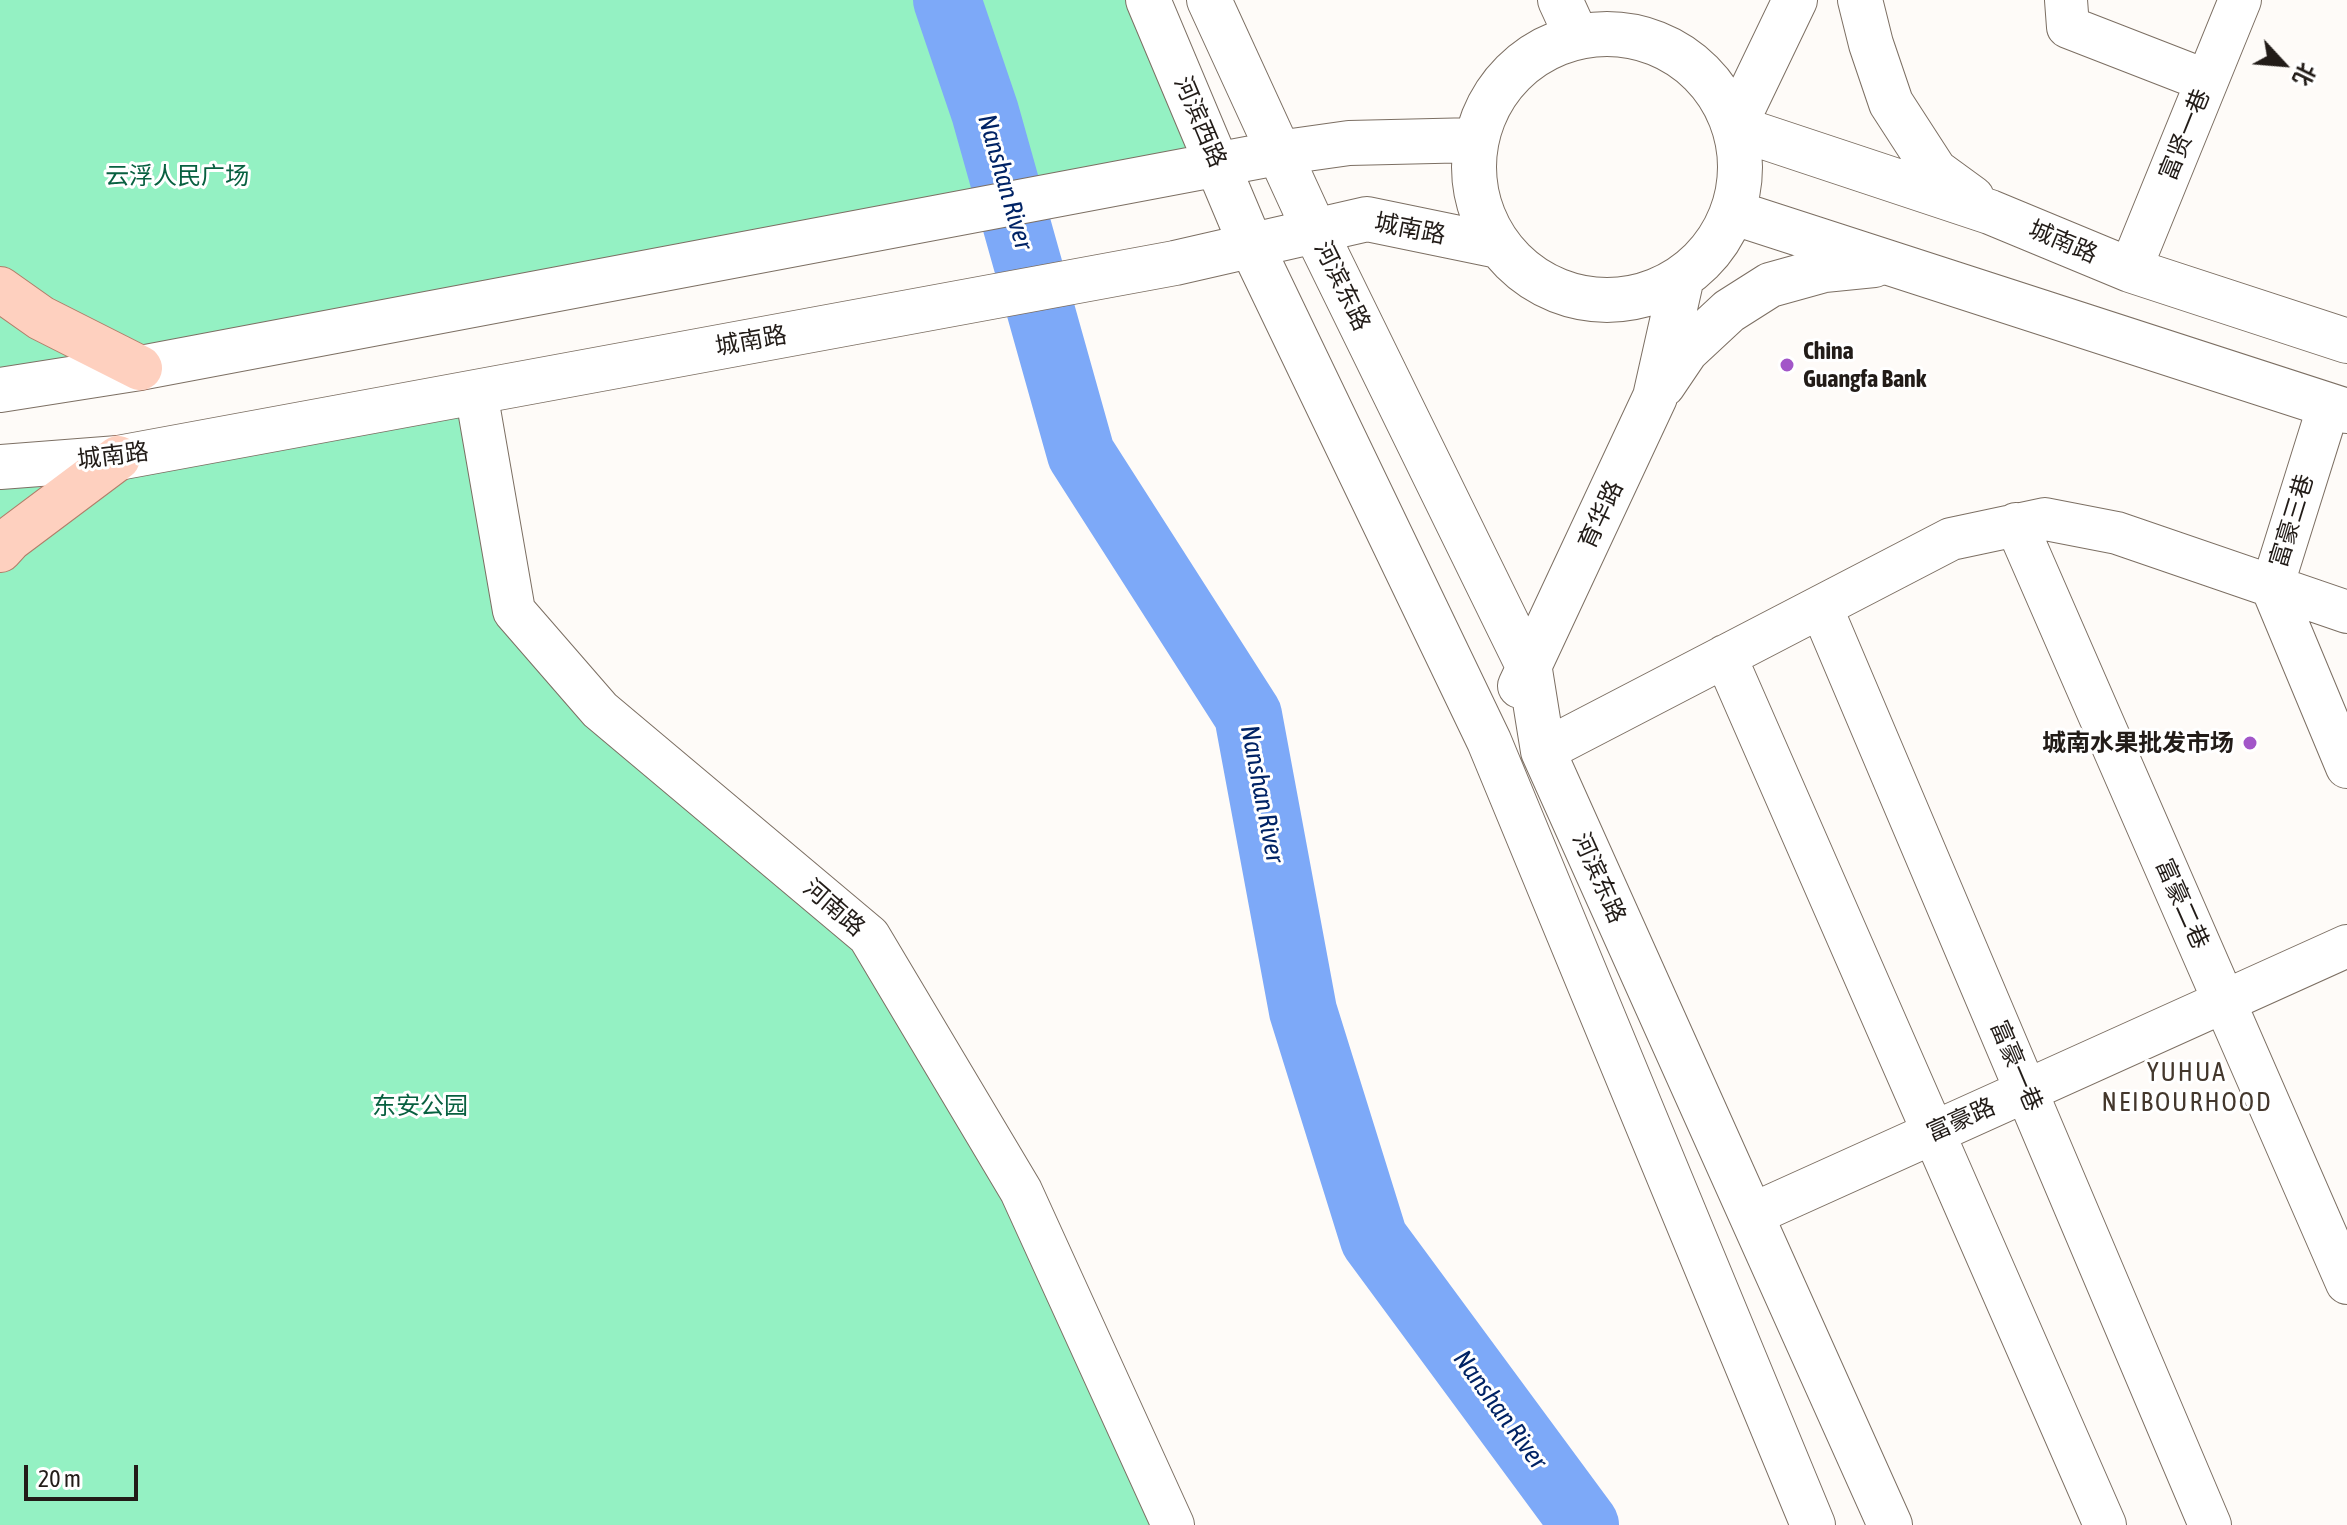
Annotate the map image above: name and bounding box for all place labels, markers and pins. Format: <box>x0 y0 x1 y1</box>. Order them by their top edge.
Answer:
place label: China Guangfa Bank <box>1803 337 1926 393</box>
marker: China Guangfa Bank <box>1778 356 1796 374</box>
place label: 城南水果批发市场 <box>2042 729 2234 757</box>
marker: 城南水果批发市场 <box>2241 734 2259 752</box>

